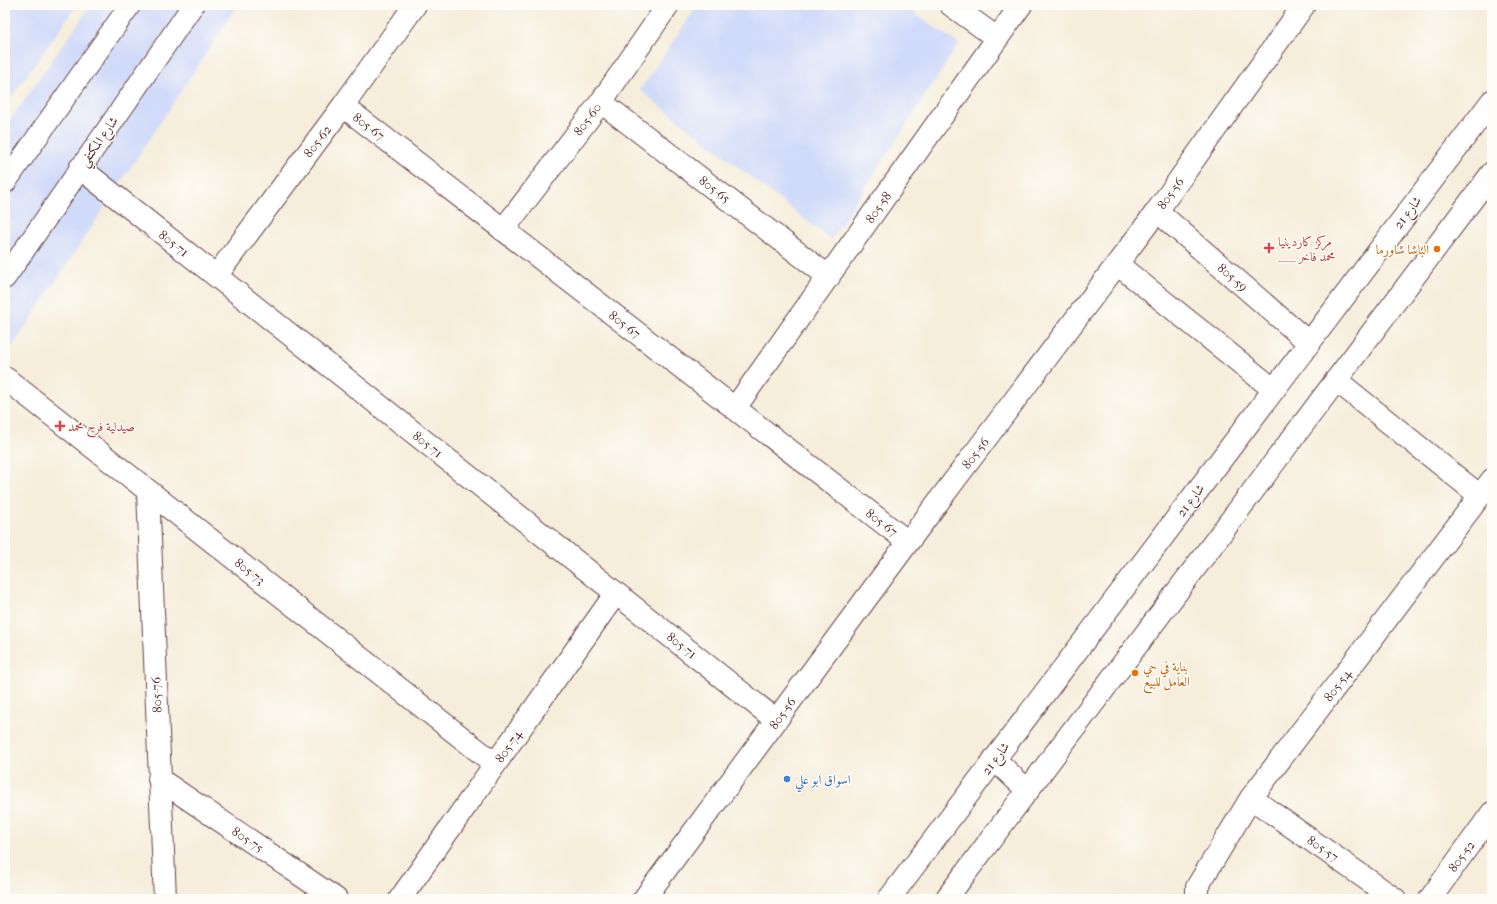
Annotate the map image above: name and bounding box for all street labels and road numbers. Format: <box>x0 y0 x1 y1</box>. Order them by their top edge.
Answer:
street label: 805-60 <box>570 100 604 139</box>
street label: 805-67 <box>350 109 387 143</box>
street label: شارع المكتفي <box>76 114 126 172</box>
street label: 805-62 <box>300 122 335 160</box>
street label: 805-65 <box>696 173 734 206</box>
street label: 805-56 <box>1154 174 1187 212</box>
street label: 805-58 <box>862 189 895 226</box>
street label: شارع 21 <box>1390 193 1428 234</box>
street label: 805-71 <box>156 227 192 260</box>
street label: 805-59 <box>1214 260 1251 295</box>
street label: 805-67 <box>606 307 643 341</box>
street label: 805-71 <box>410 428 446 461</box>
street label: 805-56 <box>959 434 993 472</box>
street label: شارع 21 <box>1173 481 1211 522</box>
street label: 805-67 <box>863 505 900 539</box>
street label: 805-73 <box>232 555 268 588</box>
street label: 805-71 <box>664 629 700 662</box>
street label: 805-54 <box>1321 666 1354 704</box>
street label: 805-76 <box>148 676 165 713</box>
street label: 805-56 <box>766 694 799 732</box>
street label: 805-74 <box>492 727 525 765</box>
street label: شارع 21 <box>978 739 1016 780</box>
street label: 805-75 <box>229 824 267 856</box>
street label: 805-57 <box>1304 832 1341 864</box>
street label: 805-52 <box>1445 837 1478 875</box>

